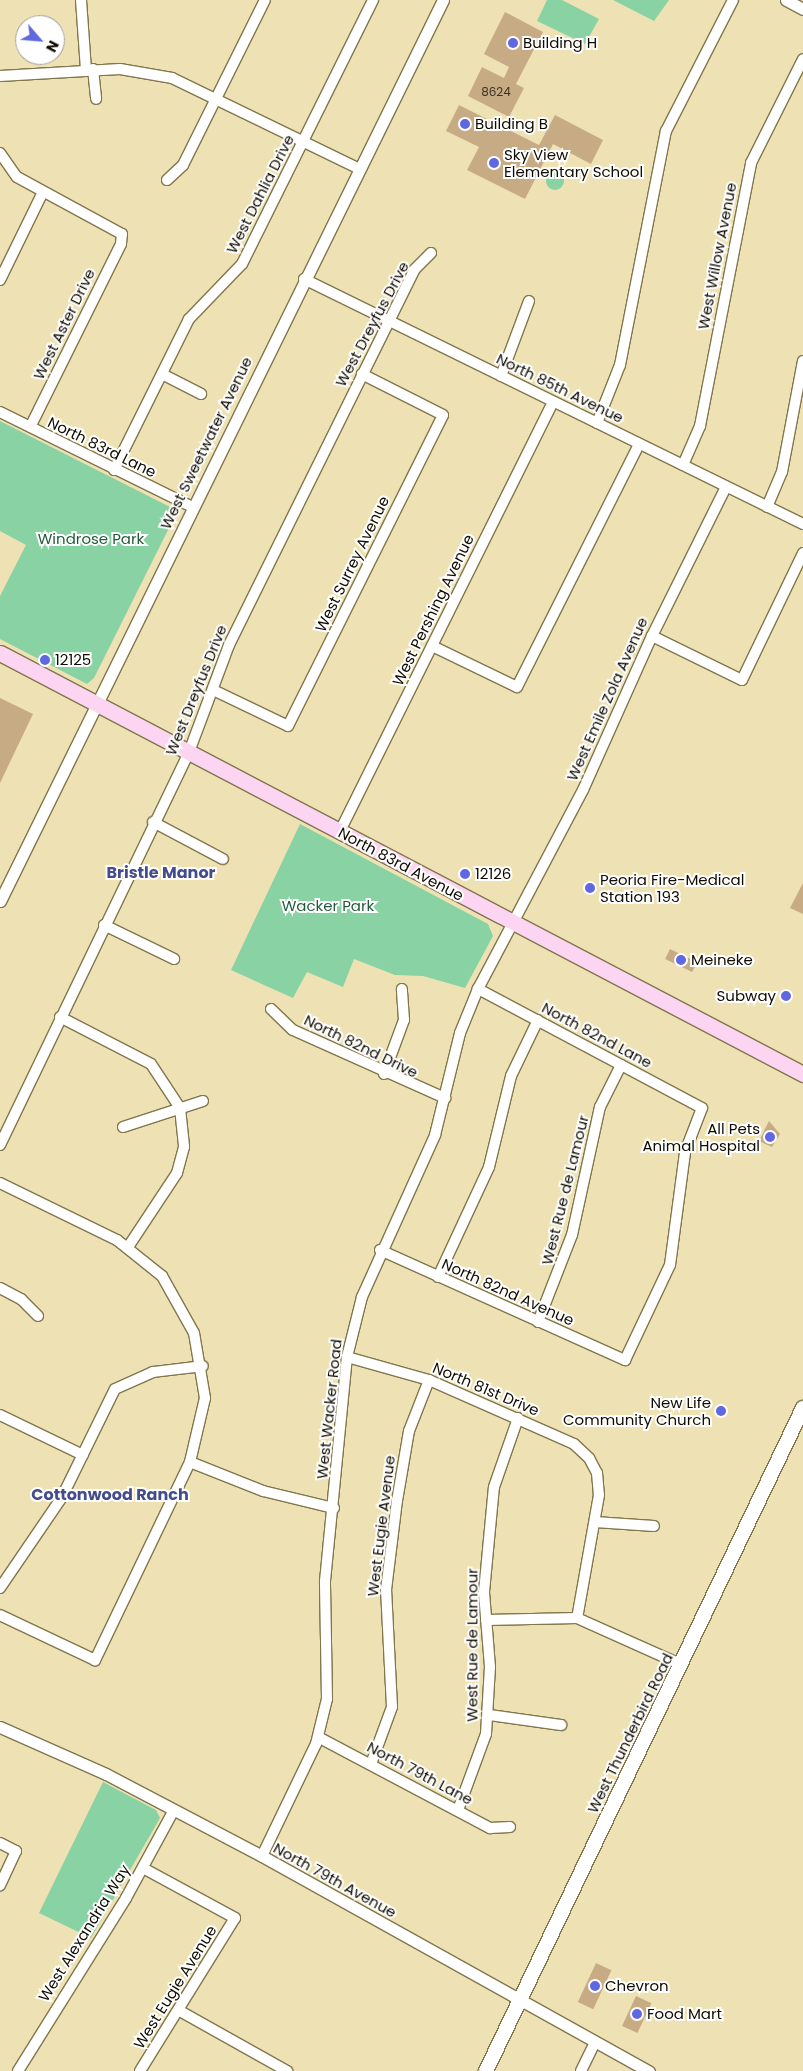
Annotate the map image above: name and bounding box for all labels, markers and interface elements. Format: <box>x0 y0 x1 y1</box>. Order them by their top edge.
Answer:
north arrow <box>15 15 65 65</box>
place label: Building H <box>523 34 597 52</box>
text: N <box>41 37 64 56</box>
marker: Building H <box>507 37 519 49</box>
house number: 8624 <box>481 85 511 99</box>
place label: Building B <box>475 115 548 133</box>
marker: Building B <box>459 118 471 130</box>
street label: West Dahlia Drive <box>222 132 298 256</box>
place label: Sky View Elementary School <box>504 145 643 180</box>
marker: Sky View Elementary School <box>488 157 500 169</box>
street label: West Willow Avenue <box>694 181 740 331</box>
street label: West Dreyfus Drive <box>331 258 413 390</box>
street label: West Aster Drive <box>29 266 99 382</box>
street label: North 85th Avenue <box>494 349 626 427</box>
street label: West Sweetwater Avenue <box>156 354 256 532</box>
street label: North 83rd Lane <box>45 413 159 481</box>
street label: West Surrey Avenue <box>311 493 393 635</box>
park label: Windrose Park <box>38 530 144 548</box>
street label: West Pershing Avenue <box>389 531 477 689</box>
street label: West Emile Zola Avenue <box>563 615 651 783</box>
street label: West Dreyfus Drive <box>162 622 230 758</box>
place label: 12125 <box>55 651 91 669</box>
marker: 12125 <box>39 654 51 666</box>
street label: North 83rd Avenue <box>335 823 467 905</box>
district label: Bristle Manor <box>107 863 215 883</box>
place label: 12126 <box>475 865 511 883</box>
marker: 12126 <box>459 868 471 880</box>
place label: Peoria Fire-Medical Station 193 <box>600 870 744 905</box>
marker: Peoria Fire-Medical Station 193 <box>584 882 596 894</box>
park label: Wacker Park <box>282 897 374 915</box>
place label: Meineke <box>691 951 753 969</box>
marker: Meineke <box>675 954 687 966</box>
place label: Subway <box>717 987 776 1005</box>
marker: Subway <box>780 990 792 1002</box>
street label: North 82nd Lane <box>539 998 655 1072</box>
street label: North 82nd Drive <box>301 1011 421 1081</box>
street label: West Rue de Lamour <box>538 1113 592 1267</box>
place label: All Pets Animal Hospital <box>642 1119 760 1154</box>
marker: All Pets Animal Hospital <box>764 1131 776 1143</box>
street label: North 82nd Avenue <box>439 1255 577 1329</box>
street label: West Wacker Road <box>313 1338 345 1480</box>
street label: North 81st Drive <box>430 1358 542 1420</box>
place label: New Life Community Church <box>563 1393 711 1428</box>
marker: New Life Community Church <box>715 1405 727 1417</box>
street label: West Eugie Avenue <box>363 1454 399 1598</box>
district label: Cottonwood Ranch <box>31 1485 189 1505</box>
street label: West Rue de Lamour <box>463 1568 481 1722</box>
street label: West Thunderbird Road <box>583 1650 677 1816</box>
street label: North 79th Lane <box>364 1738 476 1808</box>
street label: North 79th Avenue <box>270 1839 400 1921</box>
street label: West Alexandria Way <box>34 1861 134 2005</box>
street label: West Eugie Avenue <box>130 1922 220 2052</box>
place label: Chevron <box>605 1977 669 1995</box>
marker: Chevron <box>589 1980 601 1992</box>
place label: Food Mart <box>647 2005 722 2023</box>
marker: Food Mart <box>631 2008 643 2020</box>

